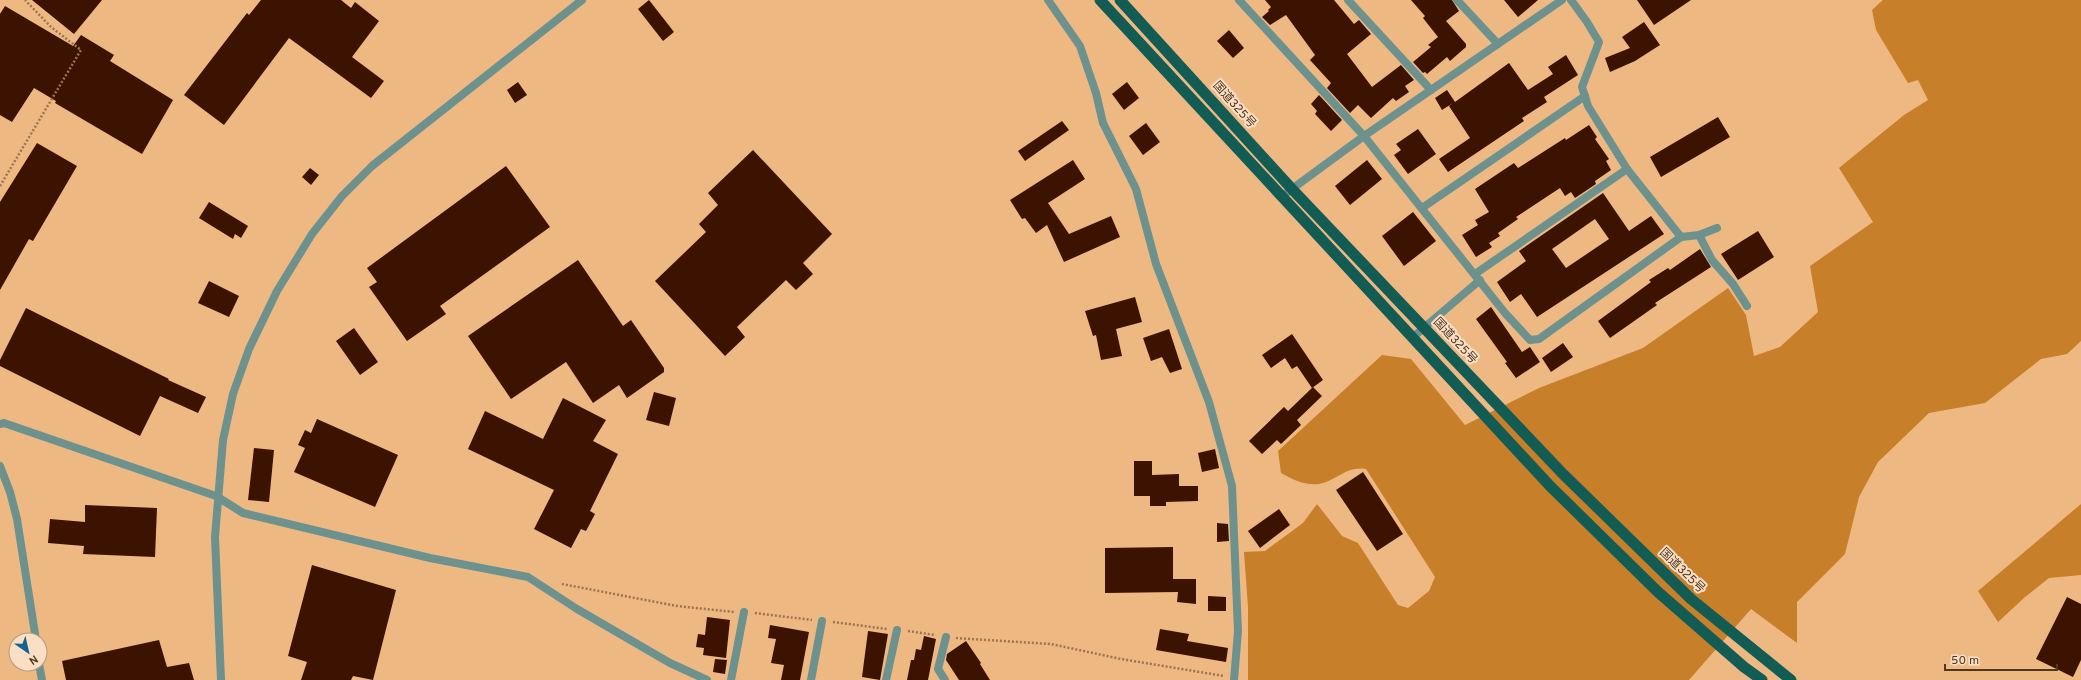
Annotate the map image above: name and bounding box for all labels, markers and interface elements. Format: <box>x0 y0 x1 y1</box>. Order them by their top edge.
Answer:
street label: 国道325号 <box>1209 78 1259 132</box>
street label: 国道325号 <box>1429 314 1481 368</box>
street label: 国道325号 <box>1656 545 1708 597</box>
north arrow <box>8 632 48 672</box>
scale bar <box>1945 646 2057 672</box>
text: N <box>26 651 40 667</box>
text: 50 m <box>1951 653 1979 669</box>

